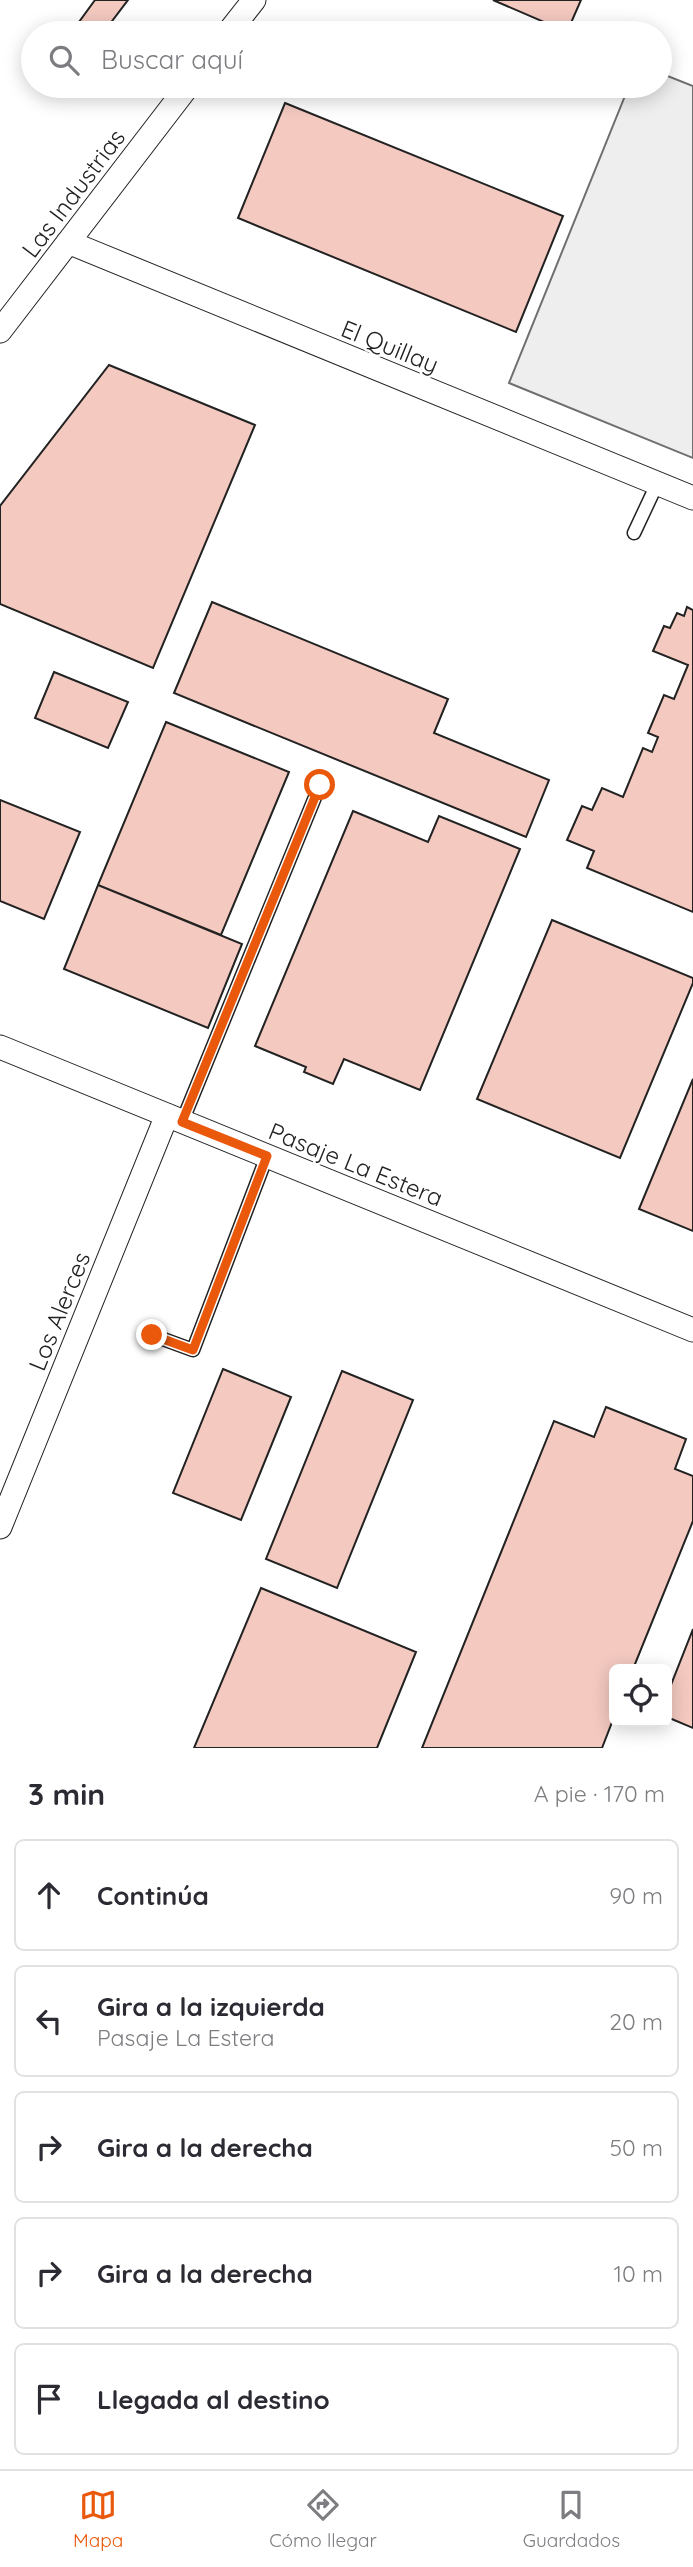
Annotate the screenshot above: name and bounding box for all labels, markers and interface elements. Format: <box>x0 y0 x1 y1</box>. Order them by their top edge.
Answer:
search box <box>21 21 672 98</box>
icon: search <box>45 41 83 79</box>
text: Buscar aquí <box>101 43 243 76</box>
street label: Las Industrias <box>15 123 131 263</box>
street label: El Quillay <box>337 313 443 379</box>
route start <box>304 769 335 800</box>
street label: Pasaje La Estera <box>265 1115 447 1213</box>
street label: Los Alerces <box>22 1247 96 1375</box>
route end <box>136 1319 167 1350</box>
map controls <box>609 1664 672 1727</box>
button: locate <box>609 1664 672 1727</box>
text: 3 min <box>28 1775 105 1813</box>
text: A pie · 170 m <box>534 1779 665 1808</box>
icon: ahead <box>30 1876 68 1914</box>
text: Continúa <box>97 1879 209 1912</box>
text: 90 m <box>609 1881 663 1910</box>
text: Gira a la izquierda <box>97 1990 325 2023</box>
icon: left <box>30 2002 68 2040</box>
text: 20 m <box>609 2007 663 2036</box>
text: Pasaje La Estera <box>97 2023 274 2052</box>
icon: right <box>30 2128 68 2166</box>
text: Gira a la derecha <box>97 2131 313 2164</box>
text: 50 m <box>610 2133 663 2162</box>
icon: right <box>30 2254 68 2292</box>
text: Gira a la derecha <box>97 2257 313 2290</box>
text: 10 m <box>614 2259 663 2288</box>
icon: arrive <box>30 2380 68 2418</box>
text: Llegada al destino <box>97 2383 330 2416</box>
tab: Mapa <box>73 2486 123 2552</box>
tab: Cómo llegar <box>269 2486 377 2552</box>
tab: Guardados <box>523 2486 620 2552</box>

